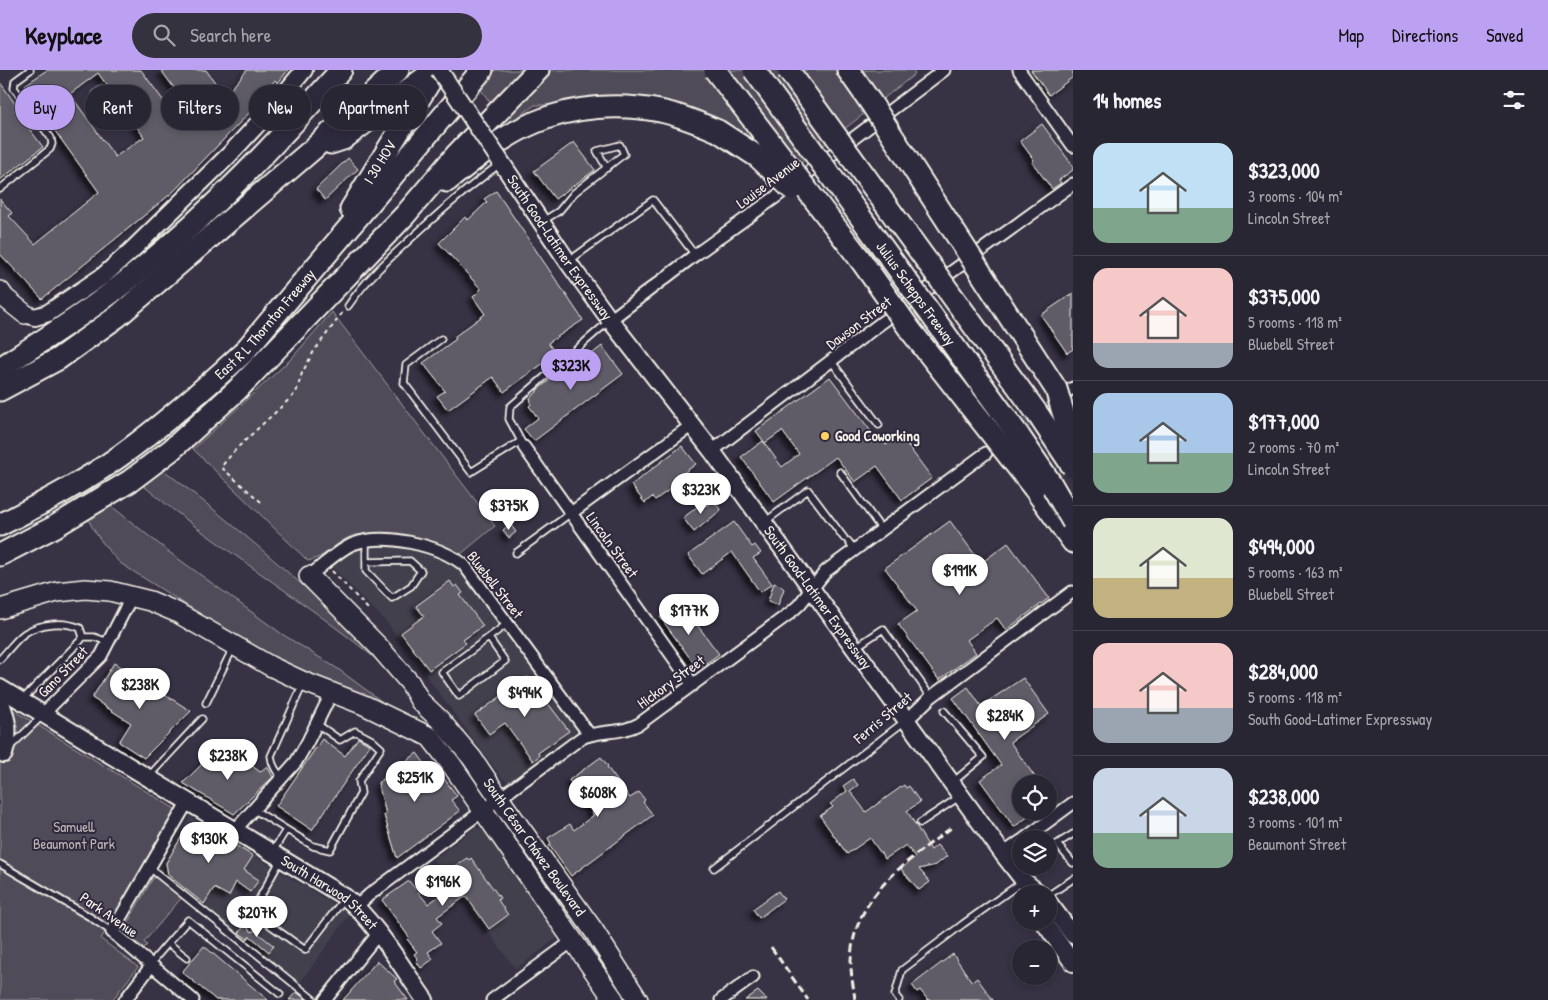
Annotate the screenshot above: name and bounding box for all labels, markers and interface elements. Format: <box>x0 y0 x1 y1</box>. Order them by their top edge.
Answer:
search box <box>132 13 482 58</box>
text: Keyplace <box>25 19 102 51</box>
icon: search <box>150 21 178 49</box>
text: Search here <box>190 22 271 48</box>
text: Map <box>1339 23 1364 48</box>
text: Directions <box>1392 23 1458 48</box>
text: Saved <box>1486 23 1523 48</box>
chip: Buy <box>15 85 75 130</box>
chip: Rent <box>85 85 151 130</box>
chip: Filters <box>161 85 239 130</box>
chip: New <box>249 85 311 130</box>
chip: Apartment <box>321 85 427 130</box>
text: 14 homes <box>1093 86 1161 115</box>
icon: filters <box>1500 86 1528 114</box>
street label: I 30 HOV <box>358 136 401 188</box>
street label: Louise Avenue <box>732 152 804 213</box>
text: $323,000 <box>1248 156 1320 185</box>
icon: home <box>1133 163 1193 223</box>
street label: South Good-Latimer Expressway <box>502 170 618 324</box>
text: 3 rooms · 104 m² <box>1248 185 1343 207</box>
text: Lincoln Street <box>1248 207 1330 229</box>
street label: Julius Schepps Freeway <box>871 237 961 350</box>
street label: East R L Thornton Freeway <box>210 264 320 384</box>
text: $375,000 <box>1248 282 1320 311</box>
icon: home <box>1133 288 1193 348</box>
street label: Dawson Street <box>822 291 896 354</box>
text: 5 rooms · 118 m² <box>1248 311 1342 333</box>
text: Bluebell Street <box>1248 333 1334 355</box>
pin: $323K <box>536 348 606 391</box>
text: $323K <box>552 354 590 376</box>
text: $177,000 <box>1248 407 1320 436</box>
icon: home <box>1133 413 1193 473</box>
place label: Good Coworking <box>835 425 920 447</box>
marker: Good Coworking <box>819 430 831 442</box>
text: 2 rooms · 70 m² <box>1248 436 1339 458</box>
text: Lincoln Street <box>1248 458 1330 480</box>
pin: $323K <box>666 472 736 515</box>
text: $323K <box>682 478 720 500</box>
pin: $375K <box>474 488 544 531</box>
text: $375K <box>490 494 528 516</box>
street label: Lincoln Street <box>581 507 644 583</box>
street label: South Good-Latimer Expressway <box>759 521 877 674</box>
text: $494,000 <box>1248 532 1315 561</box>
icon: home <box>1133 538 1193 598</box>
street label: Bluebell Street <box>462 546 529 624</box>
pin: $191K <box>925 554 995 596</box>
text: $191K <box>943 559 977 581</box>
text: 5 rooms · 163 m² <box>1248 561 1343 583</box>
text: Bluebell Street <box>1248 583 1334 605</box>
pin: $177K <box>654 594 724 636</box>
text: $177K <box>670 599 708 621</box>
street label: Gano Street <box>33 641 93 702</box>
street label: Hickory Street <box>633 649 709 713</box>
text: $284,000 <box>1248 657 1318 686</box>
icon: home <box>1133 663 1193 723</box>
pin: $238K <box>105 668 175 710</box>
text: $238K <box>121 673 159 695</box>
pin: $494K <box>490 676 560 718</box>
text: $494K <box>508 681 542 703</box>
street label: Ferris Street <box>848 686 917 749</box>
text: 5 rooms · 118 m² <box>1248 686 1342 708</box>
pin: $284K <box>970 698 1040 741</box>
text: $284K <box>987 704 1023 726</box>
text: South Good-Latimer Expressway <box>1248 708 1432 730</box>
pin: $238K <box>193 738 263 781</box>
text: $238K <box>209 744 247 766</box>
pin: $251K <box>380 760 450 803</box>
text: $251K <box>397 766 433 788</box>
street label: South César Chávez Boulevard <box>479 774 591 920</box>
map controls <box>1012 775 1057 985</box>
button: locate <box>1012 775 1057 820</box>
pin: $608K <box>563 776 633 818</box>
text: $608K <box>580 781 616 803</box>
text: $238,000 <box>1248 782 1319 811</box>
icon: home <box>1133 788 1193 848</box>
text: 3 rooms · 101 m² <box>1248 811 1343 833</box>
park label: Samuell Beaumont Park <box>33 816 115 854</box>
pin: $130K <box>174 822 244 864</box>
text: $130K <box>191 827 227 849</box>
button: layers <box>1012 830 1057 875</box>
text: Beaumont Street <box>1248 833 1346 855</box>
street label: South Harwood Street <box>277 850 383 935</box>
pin: $196K <box>408 864 478 907</box>
text: $196K <box>426 870 460 892</box>
button: + <box>1012 885 1057 930</box>
street label: Park Avenue <box>76 887 143 942</box>
pin: $207K <box>222 896 292 938</box>
text: $207K <box>237 901 277 923</box>
button: − <box>1012 940 1057 985</box>

